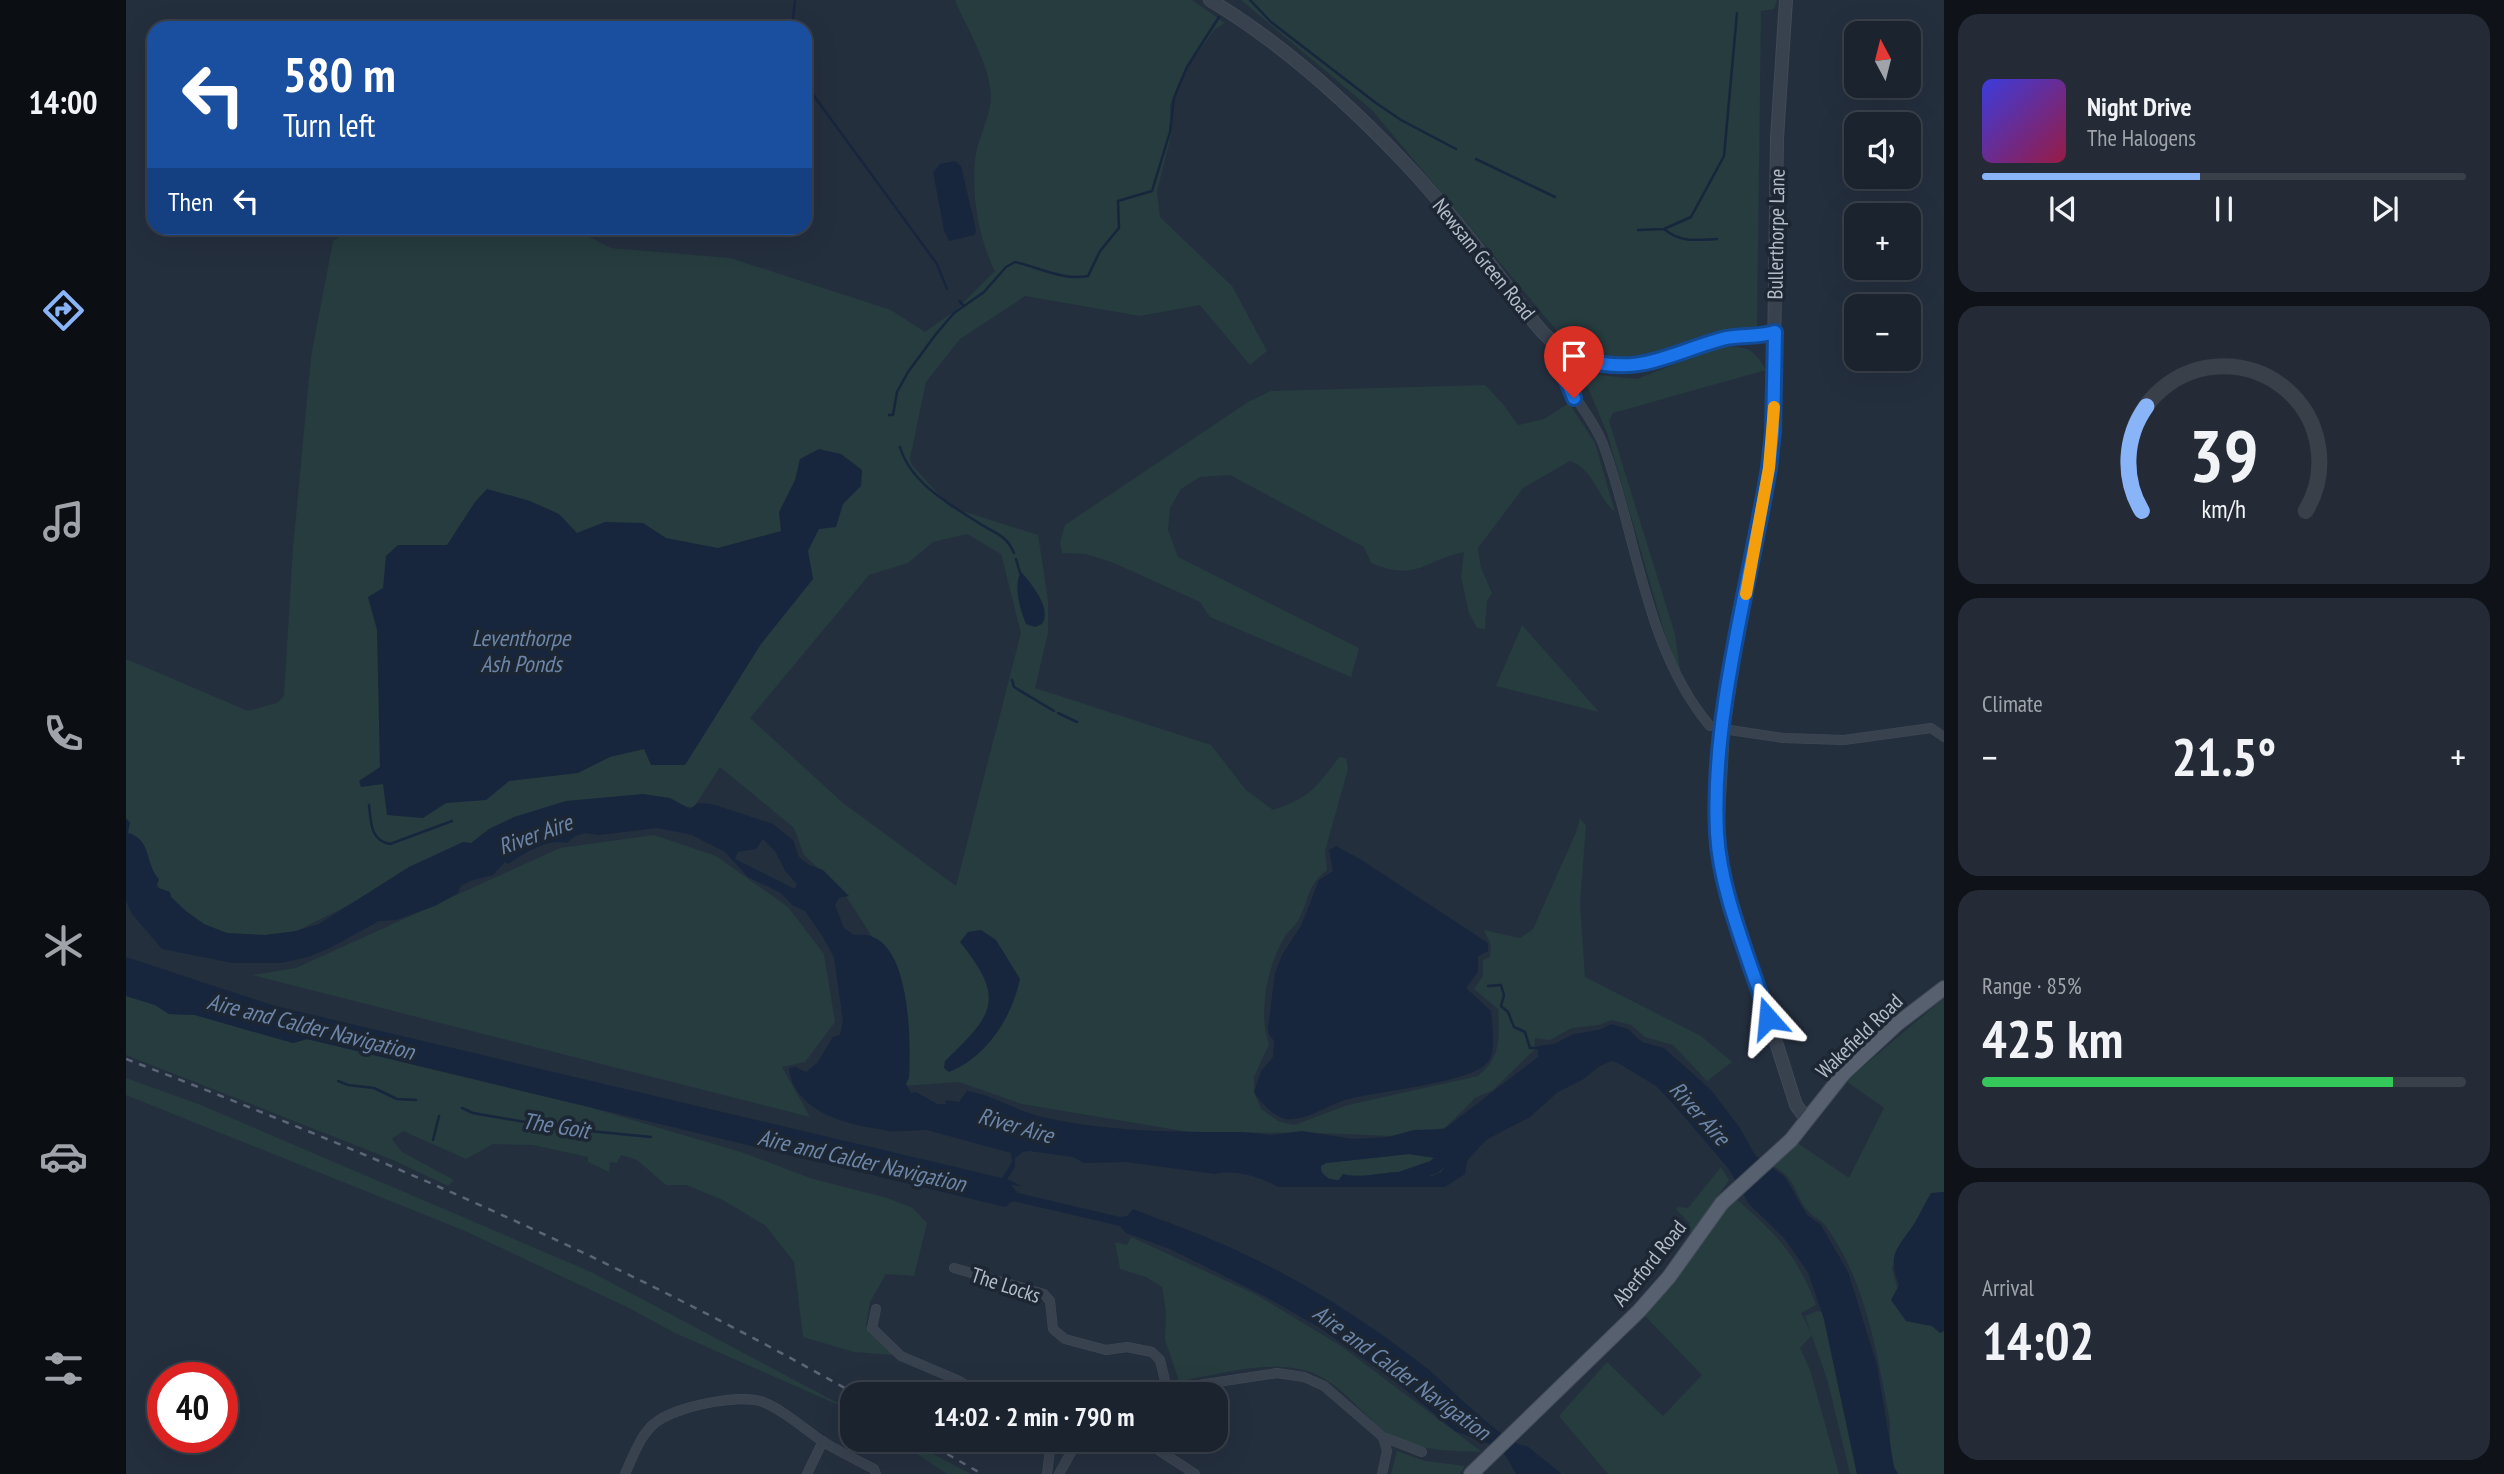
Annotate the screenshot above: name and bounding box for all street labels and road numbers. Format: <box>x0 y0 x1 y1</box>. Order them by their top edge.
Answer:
street label: Bullerthorpe Lane <box>1761 169 1791 299</box>
street label: Newsam Green Road <box>1427 193 1541 325</box>
street label: Wakefield Road <box>1810 988 1908 1084</box>
street label: Aberford Road <box>1606 1215 1692 1311</box>
street label: The Locks <box>968 1261 1044 1309</box>

